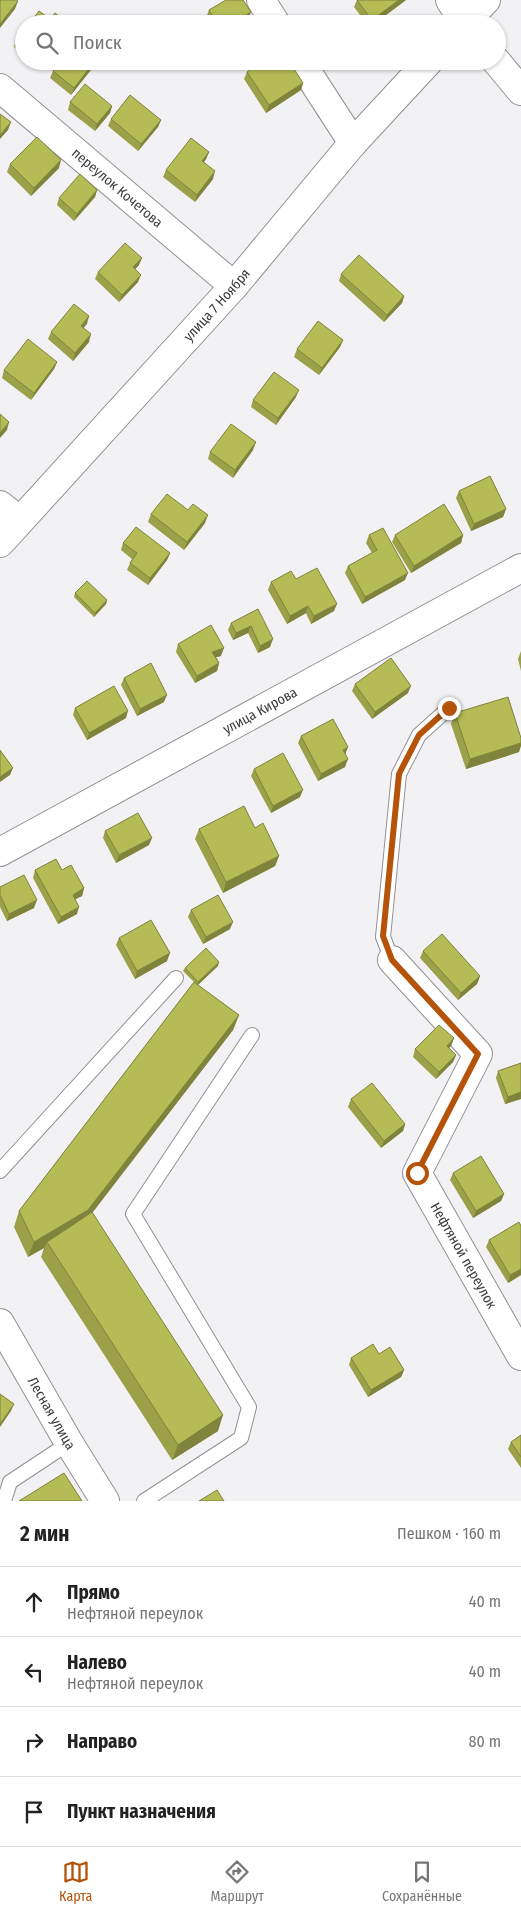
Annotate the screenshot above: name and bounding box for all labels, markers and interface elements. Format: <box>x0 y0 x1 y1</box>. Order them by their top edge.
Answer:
search box <box>15 15 506 70</box>
icon: search <box>33 29 61 57</box>
text: Поиск <box>73 31 122 54</box>
street label: переулок Кочетова <box>69 144 167 231</box>
street label: улица 7 Ноября <box>180 265 253 344</box>
street label: улица Кирова <box>220 683 300 737</box>
route end <box>438 697 461 720</box>
route start <box>406 1162 429 1185</box>
street label: Нефтяной переулок <box>427 1199 501 1312</box>
street label: Лесная улица <box>24 1374 79 1453</box>
text: 2 мин <box>20 1521 69 1547</box>
text: Пешком · 160 m <box>397 1524 501 1543</box>
text: Прямо <box>67 1581 120 1604</box>
icon: ahead <box>20 1588 48 1616</box>
text: 40 m <box>469 1592 501 1611</box>
text: Нефтяной переулок <box>67 1604 203 1623</box>
text: Налево <box>67 1651 127 1674</box>
icon: left <box>20 1658 48 1686</box>
text: 40 m <box>469 1662 501 1681</box>
text: Нефтяной переулок <box>67 1674 203 1693</box>
icon: right <box>20 1728 48 1756</box>
text: Направо <box>67 1730 137 1753</box>
text: 80 m <box>469 1732 501 1751</box>
icon: arrive <box>20 1798 48 1826</box>
text: Пункт назначения <box>67 1800 216 1823</box>
tab: Карта <box>59 1858 92 1905</box>
tab: Маршрут <box>210 1858 264 1905</box>
tab: Сохранённые <box>382 1858 462 1905</box>

